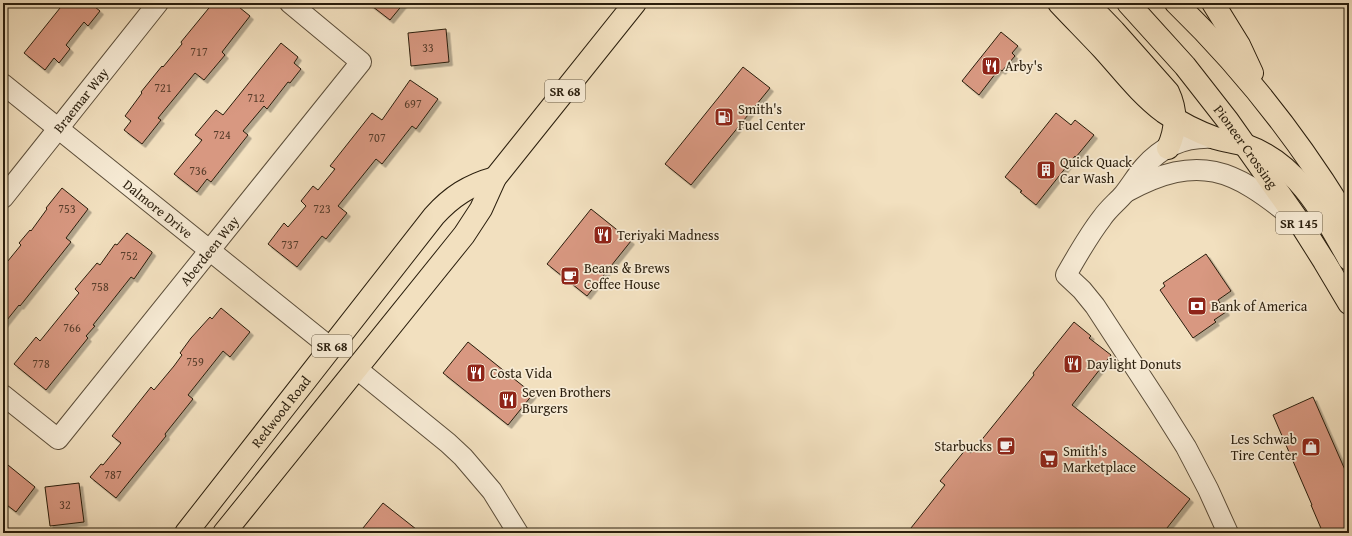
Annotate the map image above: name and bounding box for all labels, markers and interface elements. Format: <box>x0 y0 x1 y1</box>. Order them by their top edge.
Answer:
house number: 33 <box>422 39 434 56</box>
house number: 717 <box>190 43 208 60</box>
restaurant icon: Arby's <box>980 55 1002 77</box>
place label: Arby's <box>1005 56 1043 76</box>
street label: Braemar Way <box>48 63 113 137</box>
house number: 721 <box>154 79 172 96</box>
road number: SR 68 <box>545 80 585 102</box>
house number: 712 <box>247 89 265 106</box>
house number: 697 <box>404 95 422 112</box>
place label: Smith's Fuel Center <box>738 99 806 135</box>
street label: Pioneer Crossing <box>1209 101 1283 193</box>
fuel station icon: Smith's Fuel Center <box>713 106 735 128</box>
house number: 724 <box>213 126 231 143</box>
house number: 707 <box>368 129 386 146</box>
place label: Quick Quack Car Wash <box>1060 152 1133 188</box>
building icon: Quick Quack Car Wash <box>1035 159 1057 181</box>
house number: 736 <box>189 162 207 179</box>
street label: Dalmore Drive <box>119 175 197 243</box>
house number: 753 <box>58 200 76 217</box>
house number: 723 <box>313 200 331 217</box>
street label: Aberdeen Way <box>175 211 244 290</box>
road number: SR 145 <box>1276 212 1322 234</box>
restaurant icon: Teriyaki Madness <box>592 224 614 246</box>
place label: Teriyaki Madness <box>617 225 719 245</box>
house number: 737 <box>281 236 299 253</box>
house number: 752 <box>120 247 138 264</box>
place label: Beans & Brews Coffee House <box>584 258 670 294</box>
cafe icon: Beans & Brews Coffee House <box>559 265 581 287</box>
house number: 758 <box>91 278 109 295</box>
bank icon: Bank of America <box>1186 295 1208 317</box>
place label: Bank of America <box>1211 296 1308 316</box>
house number: 766 <box>63 319 81 336</box>
road number: SR 68 <box>312 335 352 357</box>
house number: 759 <box>186 353 204 370</box>
restaurant icon: Daylight Donuts <box>1062 353 1084 375</box>
place label: Daylight Donuts <box>1087 354 1181 374</box>
house number: 778 <box>32 355 50 372</box>
restaurant icon: Costa Vida <box>465 362 487 384</box>
place label: Costa Vida <box>490 363 553 383</box>
street label: Redwood Road <box>246 371 316 452</box>
place label: Seven Brothers Burgers <box>522 382 611 418</box>
restaurant icon: Seven Brothers Burgers <box>497 389 519 411</box>
place label: Les Schwab Tire Center <box>1231 429 1297 465</box>
cafe icon: Starbucks <box>995 435 1017 457</box>
place label: Starbucks <box>934 436 992 456</box>
shop icon: Les Schwab Tire Center <box>1300 436 1322 458</box>
place label: Smith's Marketplace <box>1063 441 1137 477</box>
supermarket icon: Smith's Marketplace <box>1038 448 1060 470</box>
house number: 787 <box>104 466 122 483</box>
house number: 32 <box>59 496 71 513</box>

